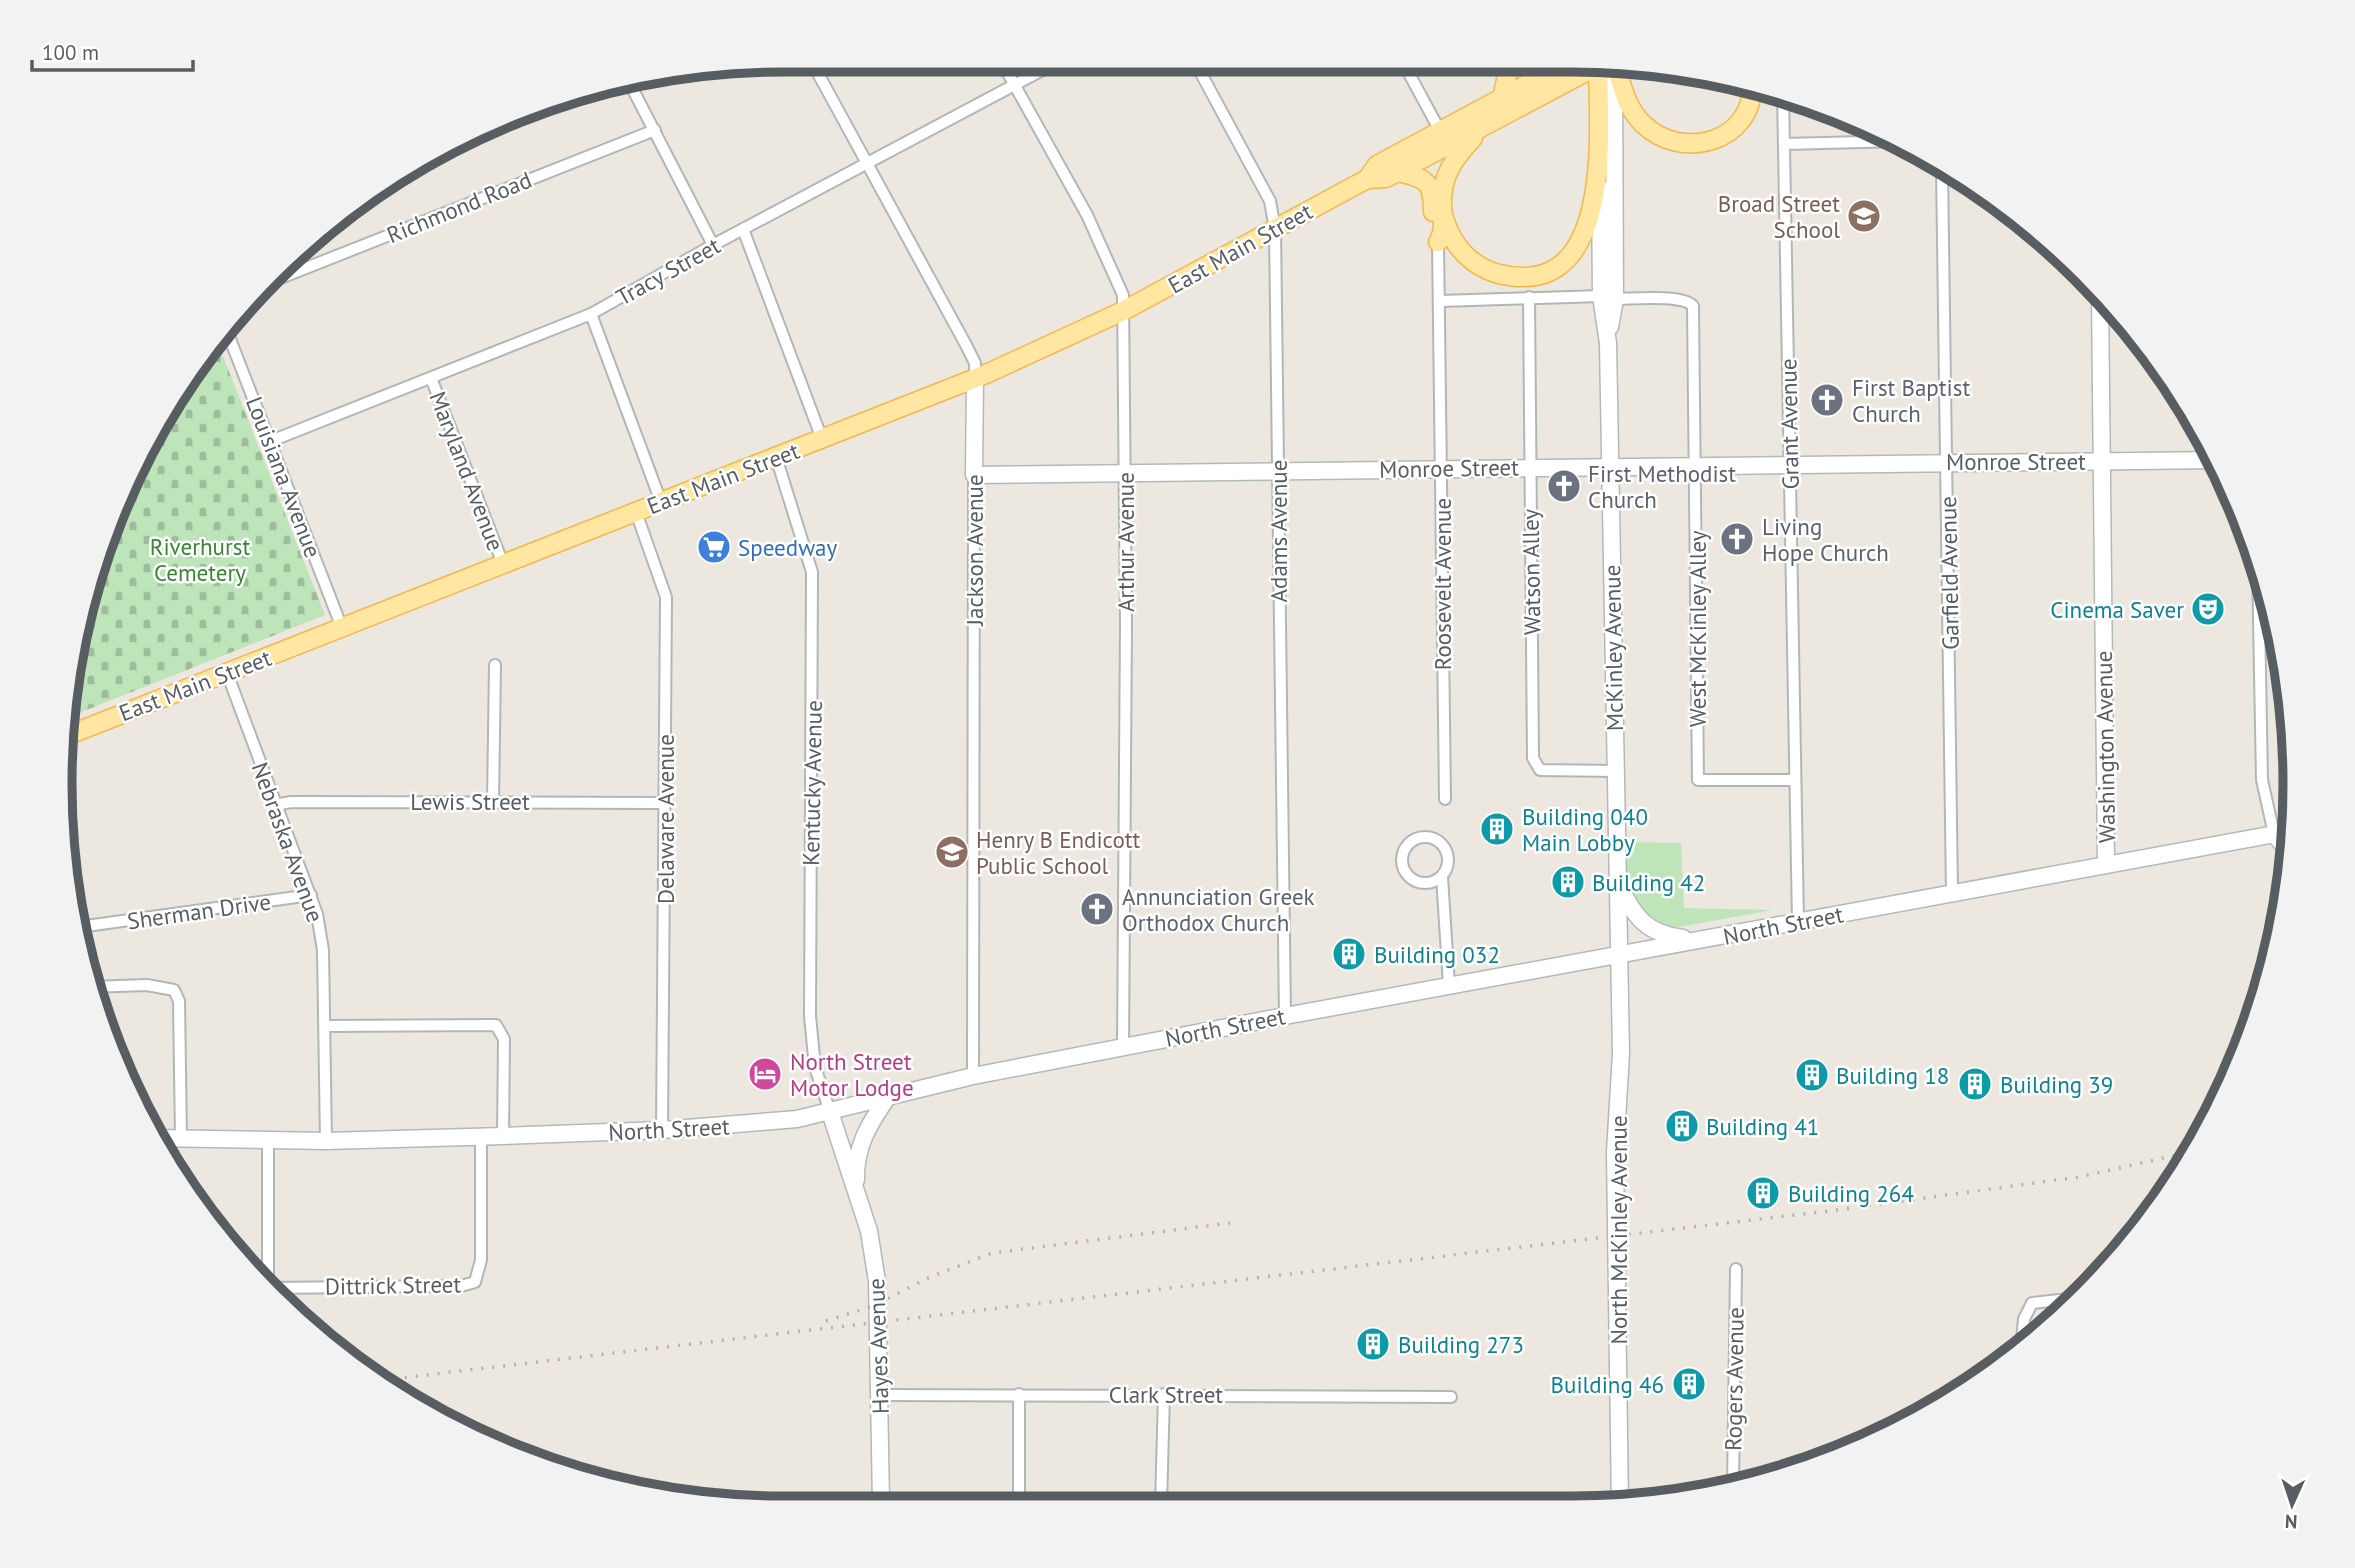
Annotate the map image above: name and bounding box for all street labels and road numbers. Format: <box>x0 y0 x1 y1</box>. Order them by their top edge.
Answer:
street label: Richmond Road <box>382 165 536 249</box>
street label: East Main Street <box>1163 196 1317 300</box>
street label: Tracy Street <box>611 230 725 311</box>
street label: Grant Avenue <box>1773 358 1805 490</box>
street label: Maryland Avenue <box>423 387 511 555</box>
street label: Louisiana Avenue <box>240 392 328 562</box>
street label: East Main Street <box>643 436 803 520</box>
street label: Monroe Street <box>1946 447 2086 476</box>
street label: Monroe Street <box>1379 452 1519 484</box>
street label: Adams Avenue <box>1264 460 1293 602</box>
street label: Arthur Avenue <box>1111 472 1140 612</box>
street label: Jackson Avenue <box>960 474 989 627</box>
street label: Garfield Avenue <box>1933 496 1965 650</box>
street label: Roosevelt Avenue <box>1428 498 1457 670</box>
street label: Watson Alley <box>1515 508 1547 635</box>
street label: West McKinley Alley <box>1683 530 1712 727</box>
street label: McKinley Avenue <box>1597 565 1629 731</box>
street label: East Main Street <box>115 643 275 727</box>
street label: Washington Avenue <box>2089 650 2121 844</box>
street label: Kentucky Avenue <box>796 700 828 866</box>
street label: Delaware Avenue <box>651 734 680 904</box>
street label: Nebraska Avenue <box>246 758 330 926</box>
street label: Lewis Street <box>410 787 530 816</box>
street label: Sherman Drive <box>125 887 273 935</box>
street label: North Street <box>1721 899 1846 951</box>
street label: North Street <box>1163 1001 1288 1053</box>
street label: North Street <box>608 1111 731 1147</box>
street label: North McKinley Avenue <box>1604 1115 1633 1345</box>
street label: Dittrick Street <box>325 1269 462 1301</box>
street label: Hayes Avenue <box>861 1278 895 1414</box>
street label: Rogers Avenue <box>1718 1307 1750 1451</box>
street label: Clark Street <box>1109 1380 1223 1409</box>

